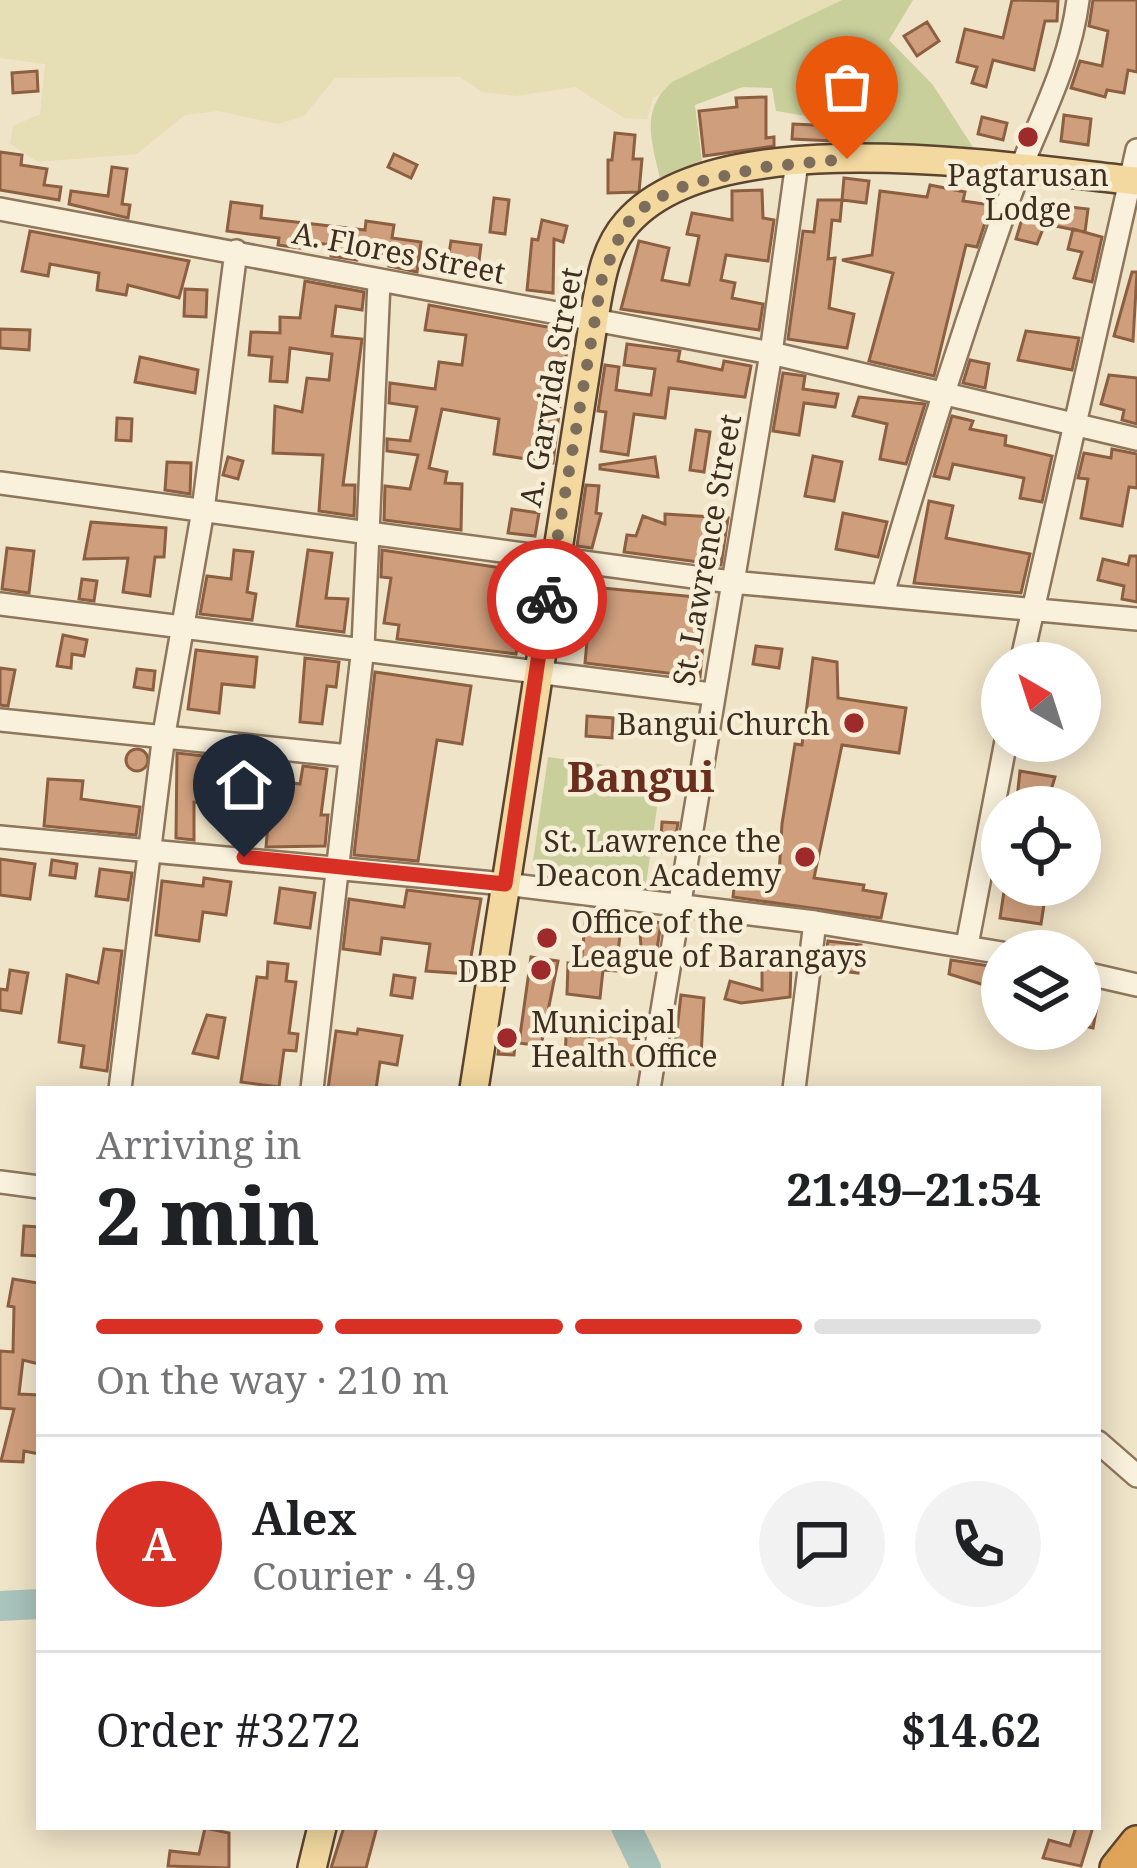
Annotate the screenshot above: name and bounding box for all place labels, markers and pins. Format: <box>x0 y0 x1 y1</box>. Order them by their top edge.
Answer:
pin <box>796 36 898 159</box>
marker: Pagtarusan Lodge <box>1015 124 1041 150</box>
place label: Pagtarusan Lodge <box>947 154 1109 229</box>
place label: Bangui Church <box>617 703 830 744</box>
marker: Bangui Church <box>841 710 867 736</box>
pin <box>193 734 295 857</box>
place label: St. Lawrence the Deacon Academy <box>536 820 781 895</box>
marker: St. Lawrence the Deacon Academy <box>792 844 818 870</box>
place label: Office of the League of Barangays <box>571 901 867 976</box>
marker: Office of the League of Barangays <box>534 925 560 951</box>
place label: DBP <box>457 950 517 991</box>
marker: DBP <box>528 957 554 983</box>
place label: Municipal Health Office <box>531 1001 718 1076</box>
marker: Municipal Health Office <box>494 1025 520 1051</box>

